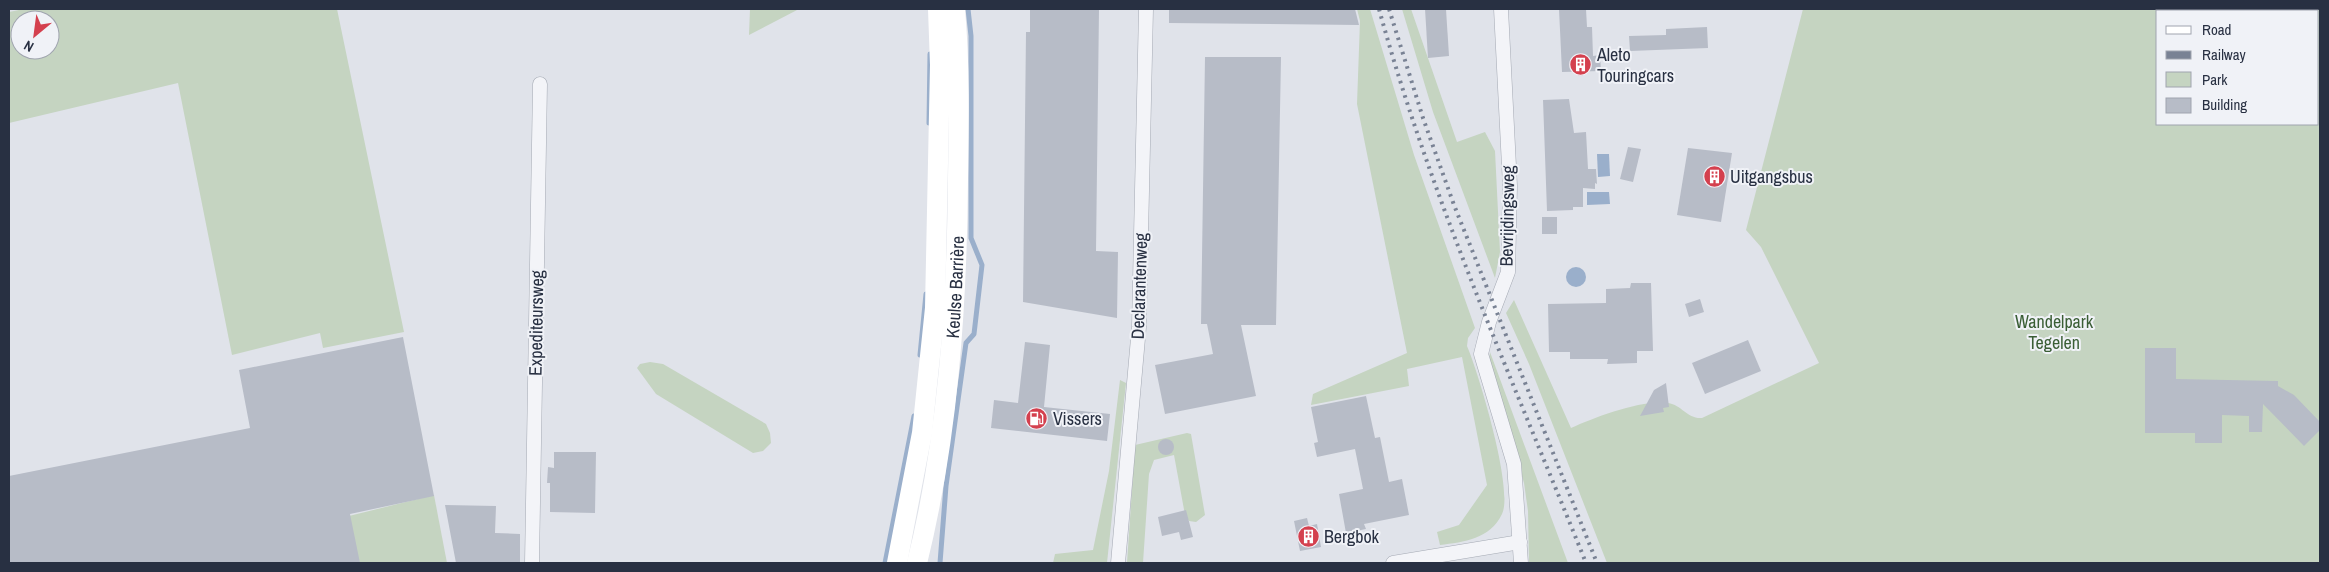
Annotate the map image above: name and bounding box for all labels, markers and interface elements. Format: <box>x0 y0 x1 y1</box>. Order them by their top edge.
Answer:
north arrow <box>10 10 60 60</box>
legend <box>2156 10 2319 125</box>
text: Road <box>2202 19 2231 40</box>
text: N <box>21 36 37 56</box>
place label: Aleto Touringcars <box>1596 42 1674 88</box>
text: Railway <box>2202 44 2247 65</box>
building icon: Aleto Touringcars <box>1569 52 1593 76</box>
text: Park <box>2202 69 2228 90</box>
text: Building <box>2202 94 2247 115</box>
building icon: Uitgangsbus <box>1702 164 1726 188</box>
place label: Uitgangsbus <box>1730 164 1813 189</box>
street label: Bevrijdingsweg <box>1494 165 1520 267</box>
street label: Declarantenweg <box>1125 231 1153 340</box>
street label: Keulse Barrière <box>939 235 970 339</box>
street label: Expediteursweg <box>523 269 549 376</box>
park label: Wandelpark Tegelen <box>2015 309 2094 355</box>
fuel station icon: Vissers <box>1025 406 1049 430</box>
place label: Vissers <box>1053 406 1102 431</box>
building icon: Bergbok <box>1296 524 1320 548</box>
place label: Bergbok <box>1324 524 1380 549</box>

